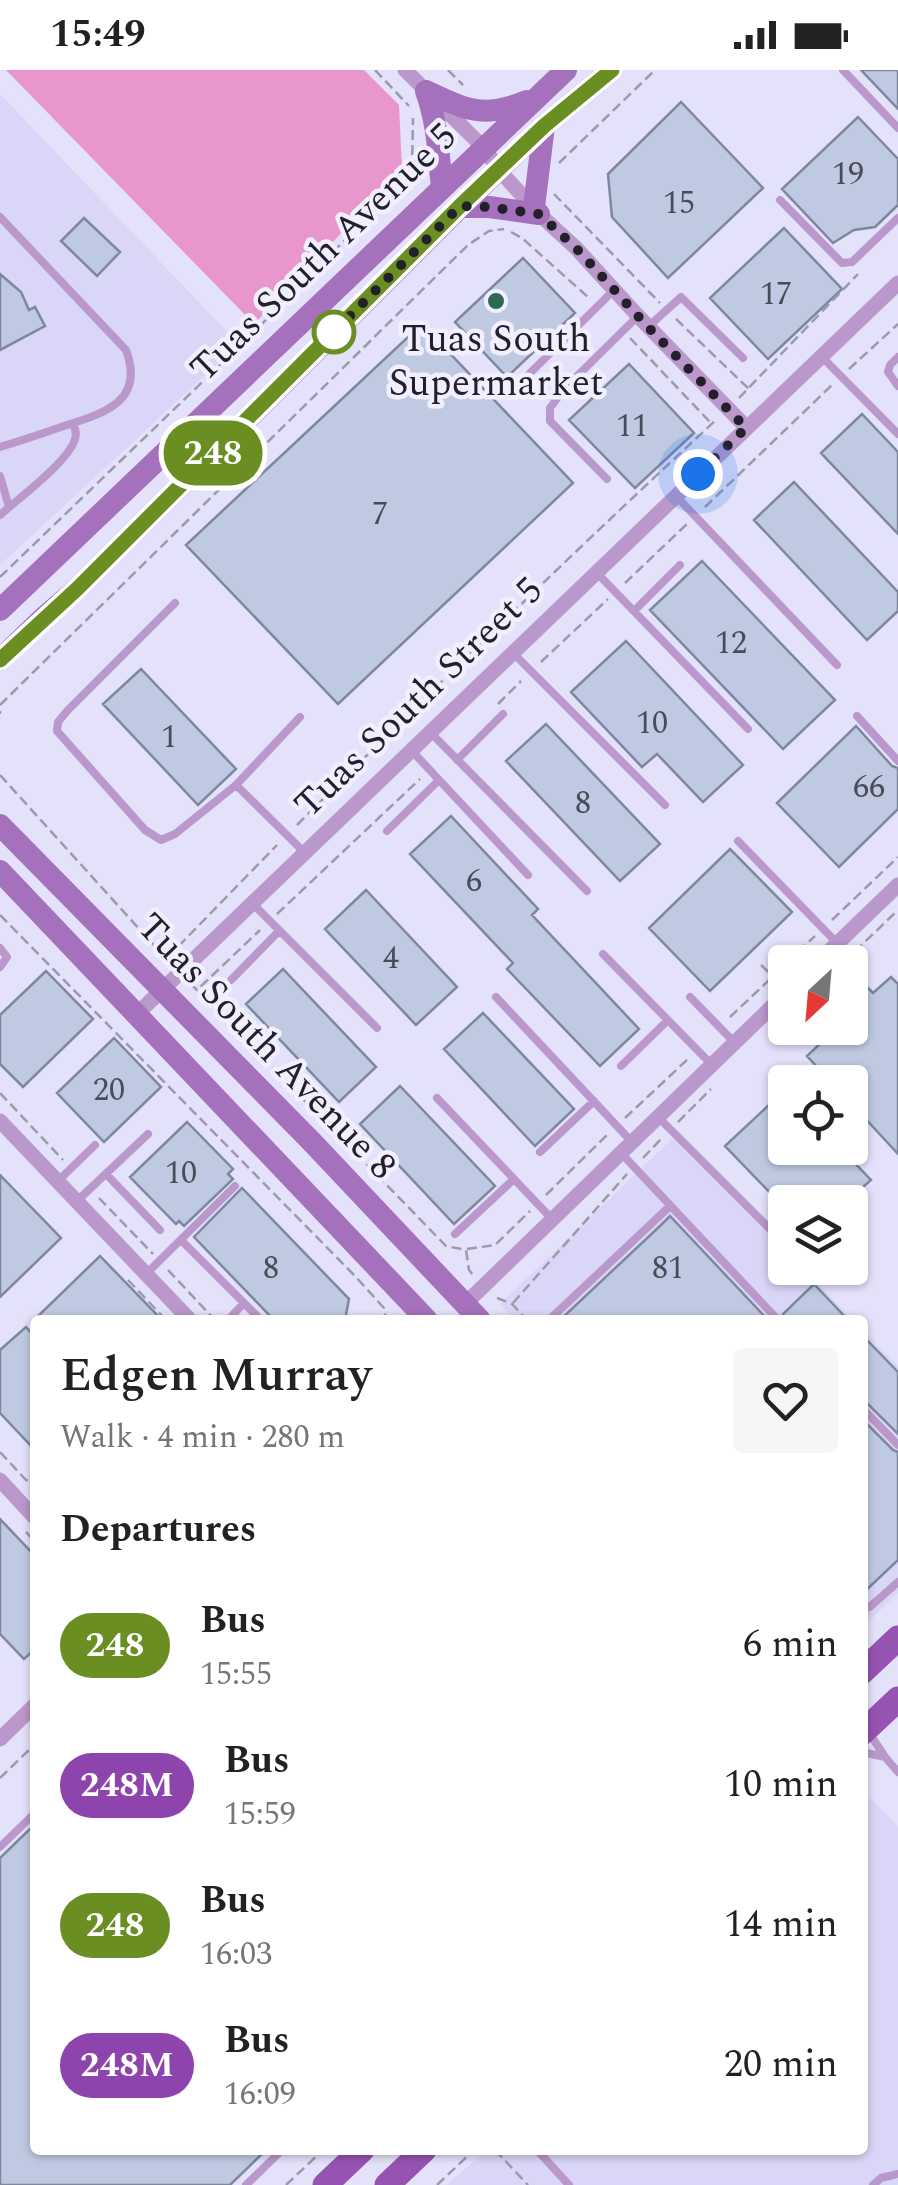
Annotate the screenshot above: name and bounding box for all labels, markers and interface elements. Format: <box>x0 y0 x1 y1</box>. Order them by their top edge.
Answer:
text: 15:49 <box>50 6 145 64</box>
street label: Tuas South Avenue 5 <box>177 110 471 396</box>
house number: 19 <box>832 150 864 199</box>
house number: 15 <box>663 179 695 228</box>
house number: 17 <box>760 270 792 319</box>
marker: Tuas South Supermarket <box>485 290 507 312</box>
unlabelled marker <box>313 311 355 353</box>
place label: Tuas South Supermarket <box>388 311 604 413</box>
house number: 11 <box>616 402 648 451</box>
line badge: 248 <box>156 420 270 486</box>
text: 248 <box>184 427 242 480</box>
your location <box>673 449 723 499</box>
house number: 7 <box>372 490 388 539</box>
street label: Tuas South Street 5 <box>281 564 557 832</box>
house number: 12 <box>715 619 747 668</box>
house number: 10 <box>636 699 668 748</box>
house number: 1 <box>161 713 177 762</box>
house number: 66 <box>853 763 885 812</box>
house number: 8 <box>575 779 591 828</box>
house number: 6 <box>466 857 482 906</box>
street label: Tuas South Avenue 8 <box>123 900 409 1194</box>
house number: 4 <box>383 934 399 983</box>
north arrow <box>768 945 868 1045</box>
map controls <box>768 945 868 1285</box>
button: locate <box>768 1065 868 1165</box>
house number: 20 <box>93 1066 125 1115</box>
house number: 10 <box>165 1149 197 1198</box>
button: layers <box>768 1185 868 1285</box>
house number: 8 <box>263 1244 279 1293</box>
house number: 81 <box>652 1244 684 1293</box>
text: Edgen Murray <box>60 1339 372 1412</box>
button: heart <box>733 1348 838 1453</box>
text: Walk · 4 min · 280 m <box>60 1413 345 1462</box>
text: Departures <box>60 1501 256 1559</box>
text: Bus <box>200 1592 266 1650</box>
text: 6 min <box>743 1616 838 1674</box>
text: 248 <box>86 1619 144 1672</box>
text: 15:55 <box>200 1650 272 1699</box>
text: Bus <box>224 1732 290 1790</box>
text: 10 min <box>724 1756 838 1814</box>
text: 248M <box>80 1759 174 1812</box>
text: 15:59 <box>224 1790 296 1839</box>
text: Bus <box>200 1872 266 1930</box>
text: 14 min <box>724 1896 838 1954</box>
text: 248 <box>86 1899 144 1952</box>
text: 16:03 <box>200 1930 272 1979</box>
text: Bus <box>224 2012 290 2070</box>
text: 20 min <box>724 2036 838 2094</box>
text: 248M <box>80 2039 174 2092</box>
text: 16:09 <box>224 2070 296 2119</box>

